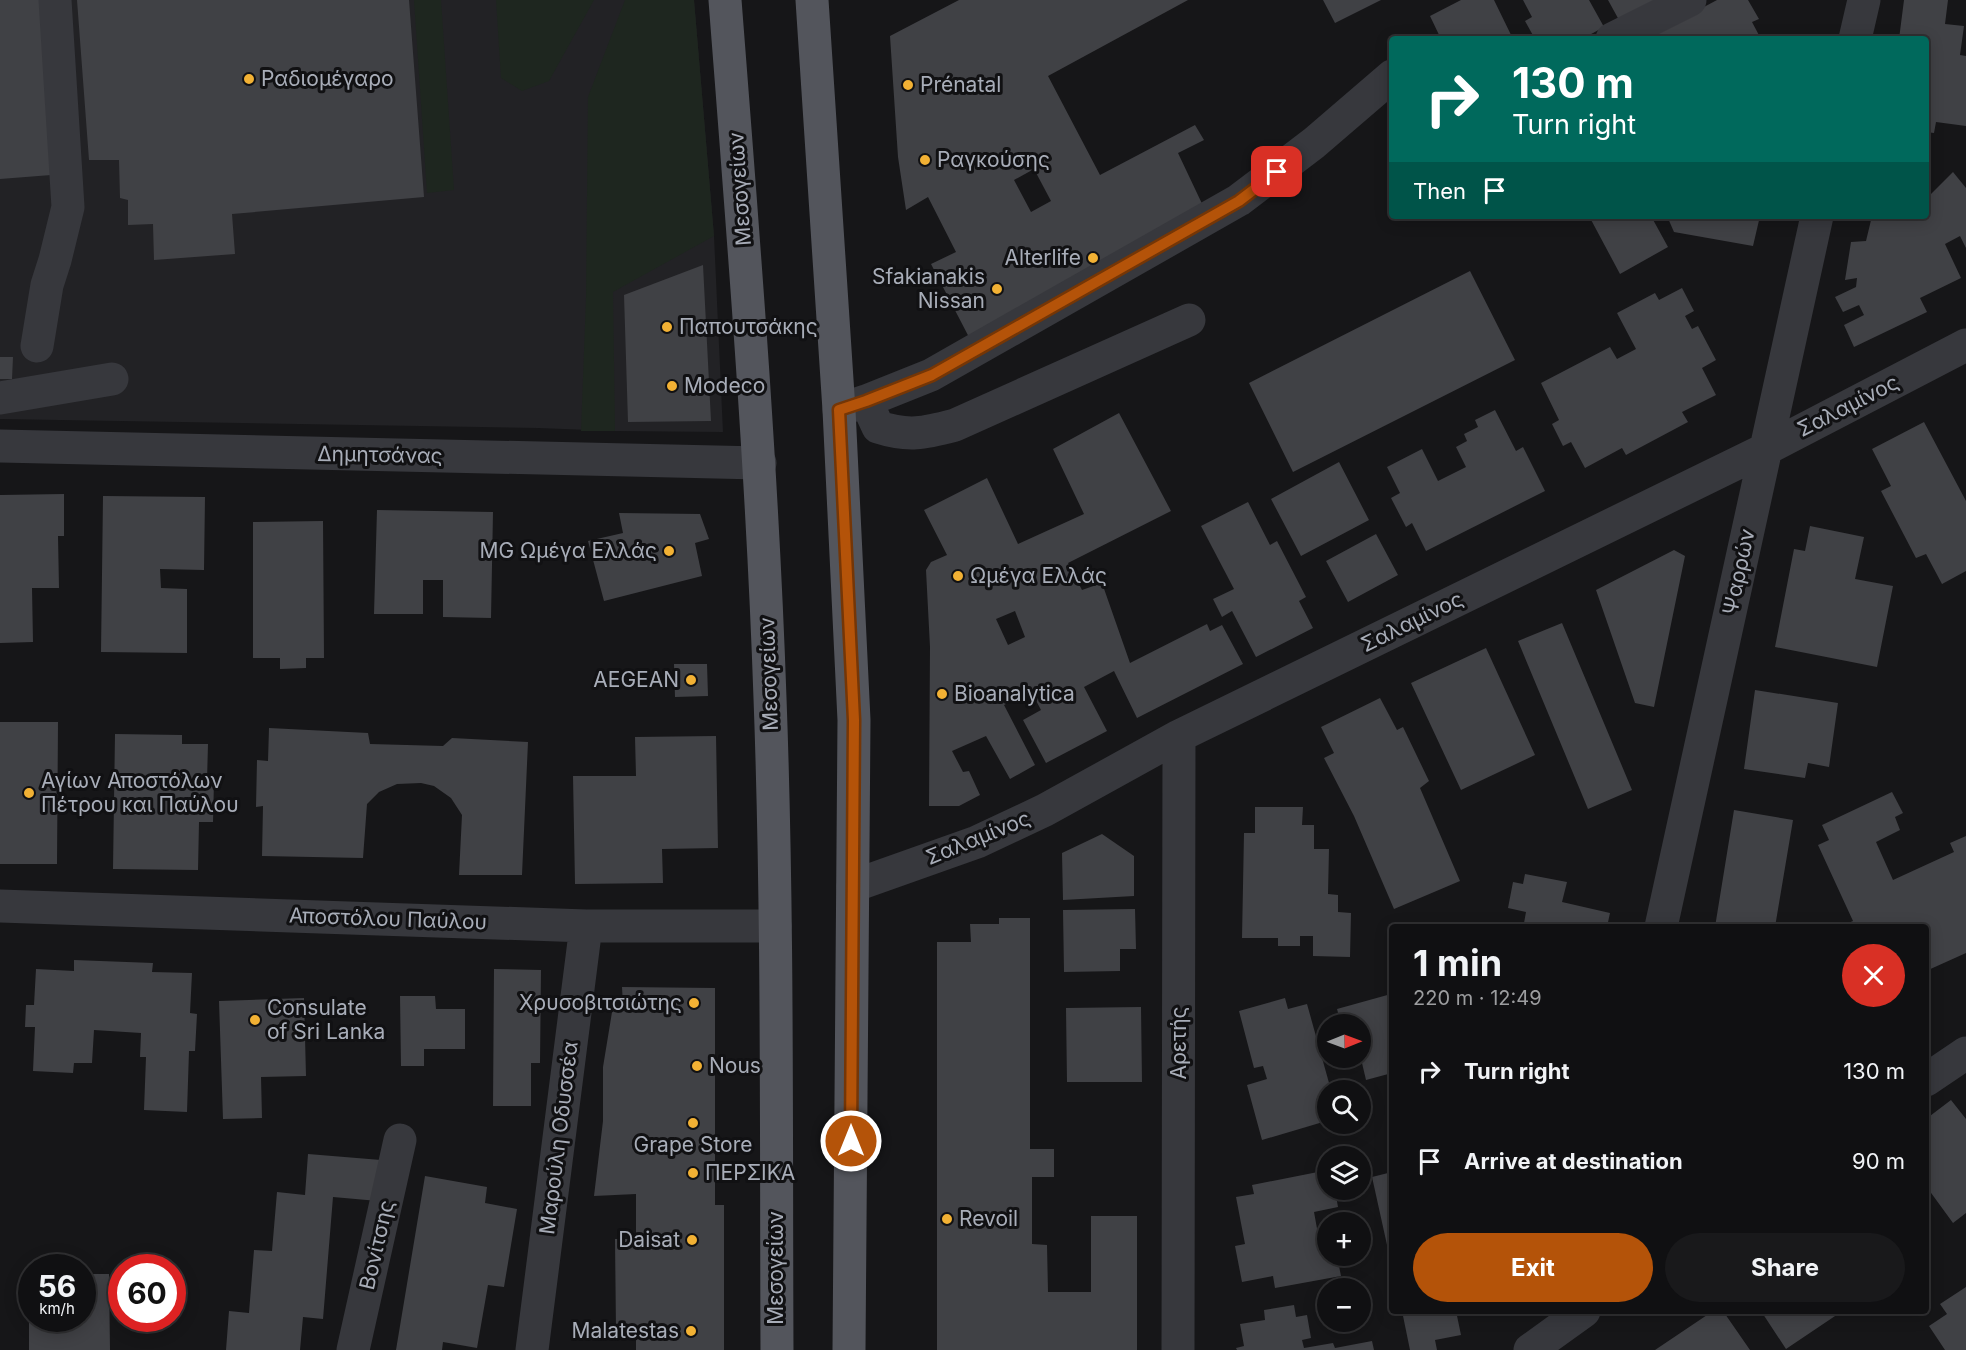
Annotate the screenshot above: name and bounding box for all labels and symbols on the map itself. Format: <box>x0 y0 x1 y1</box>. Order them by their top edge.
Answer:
place label: Ραδιομέγαρο <box>261 66 394 91</box>
marker: Ραδιομέγαρο <box>242 72 256 86</box>
place label: Prénatal <box>920 72 1001 97</box>
marker: Prénatal <box>901 78 915 92</box>
street label: Μεσογείων <box>723 131 756 247</box>
pin <box>1251 146 1302 197</box>
place label: Ραγκούσης <box>937 147 1050 172</box>
marker: Ραγκούσης <box>918 153 932 167</box>
place label: Alterlife <box>1004 245 1081 270</box>
marker: Alterlife <box>1086 251 1100 265</box>
place label: Sfakianakis Nissan <box>872 264 985 313</box>
marker: Sfakianakis Nissan <box>990 282 1004 296</box>
place label: Παπουτσάκης <box>679 314 818 339</box>
marker: Παπουτσάκης <box>660 320 674 334</box>
street label: Σαλαμίνος <box>1793 369 1903 442</box>
place label: Modeco <box>684 373 765 398</box>
marker: Modeco <box>665 379 679 393</box>
street label: Δημητσάνας <box>317 441 443 468</box>
street label: Ψαρρών <box>1717 527 1760 617</box>
place label: MG Ωμέγα Ελλάς <box>480 538 657 563</box>
marker: MG Ωμέγα Ελλάς <box>662 544 676 558</box>
place label: Ωμέγα Ελλάς <box>970 563 1107 588</box>
marker: Ωμέγα Ελλάς <box>951 569 965 583</box>
street label: Σαλαμίνος <box>1357 586 1467 657</box>
street label: Μεσογείων <box>754 617 783 731</box>
place label: AEGEAN <box>593 667 679 692</box>
marker: AEGEAN <box>684 673 698 687</box>
place label: Bioanalytica <box>954 681 1075 706</box>
marker: Bioanalytica <box>935 687 949 701</box>
place label: Αγίων Αποστόλων Πέτρου και Παύλου <box>41 768 239 817</box>
marker: Αγίων Αποστόλων Πέτρου και Παύλου <box>22 786 36 800</box>
street label: Σαλαμίνος <box>922 805 1034 870</box>
street label: Αποστόλου Παύλου <box>289 903 487 934</box>
place label: Χρυσοβιτσιώτης <box>519 990 682 1015</box>
place label: Consulate of Sri Lanka <box>267 995 385 1044</box>
marker: Χρυσοβιτσιώτης <box>687 996 701 1010</box>
street label: Αρετής <box>1166 1006 1191 1080</box>
marker: Consulate of Sri Lanka <box>248 1013 262 1027</box>
north arrow <box>1317 1014 1371 1068</box>
street label: Μαρούλη Οδυσσέα <box>534 1040 583 1236</box>
place label: Nous <box>709 1053 761 1078</box>
marker: Nous <box>690 1059 704 1073</box>
position arrow <box>819 1109 883 1173</box>
marker: Grape Store <box>686 1116 700 1130</box>
place label: Grape Store <box>634 1132 752 1157</box>
place label: ΠΕΡΣΙΚΑ <box>705 1160 795 1185</box>
marker: ΠΕΡΣΙΚΑ <box>686 1166 700 1180</box>
street label: Βονίτσης <box>354 1198 399 1292</box>
place label: Revoil <box>959 1206 1018 1231</box>
street label: Μεσογείων <box>763 1211 788 1325</box>
marker: Revoil <box>940 1212 954 1226</box>
place label: Daisat <box>618 1227 680 1252</box>
marker: Daisat <box>685 1233 699 1247</box>
speed limit sign: 60 <box>108 1254 186 1332</box>
place label: Malatestas <box>572 1318 679 1343</box>
marker: Malatestas <box>684 1324 698 1338</box>

